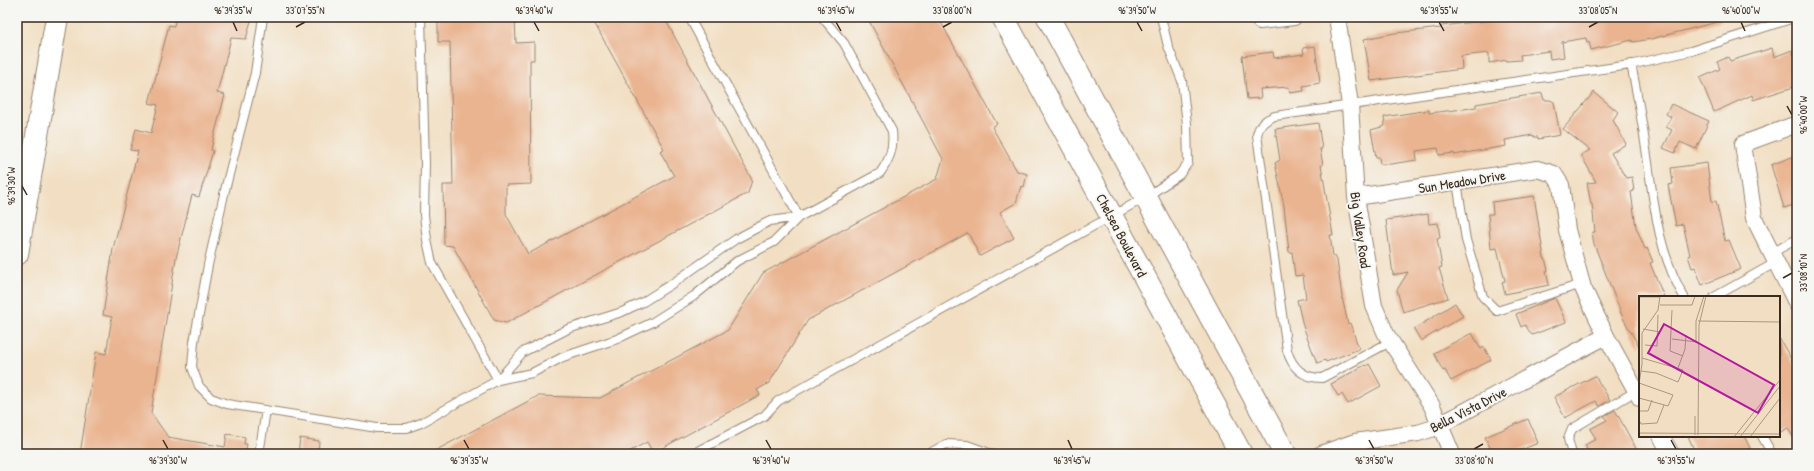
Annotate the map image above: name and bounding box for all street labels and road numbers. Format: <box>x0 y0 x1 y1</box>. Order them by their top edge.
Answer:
street label: Sun Meadow Drive <box>1417 165 1507 197</box>
street label: Chelsea Boulevard <box>1092 190 1152 281</box>
street label: Big Valley Road <box>1345 191 1376 270</box>
street label: Bella Vista Drive <box>1426 381 1510 436</box>

